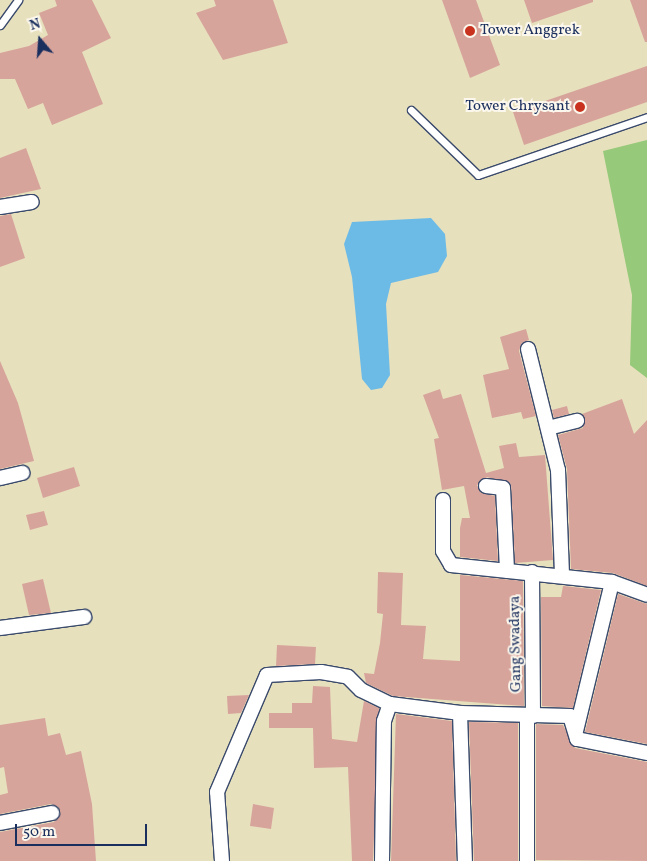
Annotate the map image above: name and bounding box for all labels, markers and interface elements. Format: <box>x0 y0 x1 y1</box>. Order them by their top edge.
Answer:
north arrow <box>15 15 65 65</box>
text: N <box>27 15 43 36</box>
place label: Tower Anggrek <box>480 22 580 40</box>
marker: Tower Anggrek <box>464 25 476 37</box>
place label: Tower Chrysant <box>465 98 570 116</box>
marker: Tower Chrysant <box>574 101 586 113</box>
street label: Gang Swadaya <box>506 596 526 692</box>
scale bar <box>18 814 150 846</box>
text: 50 m <box>23 822 55 843</box>

